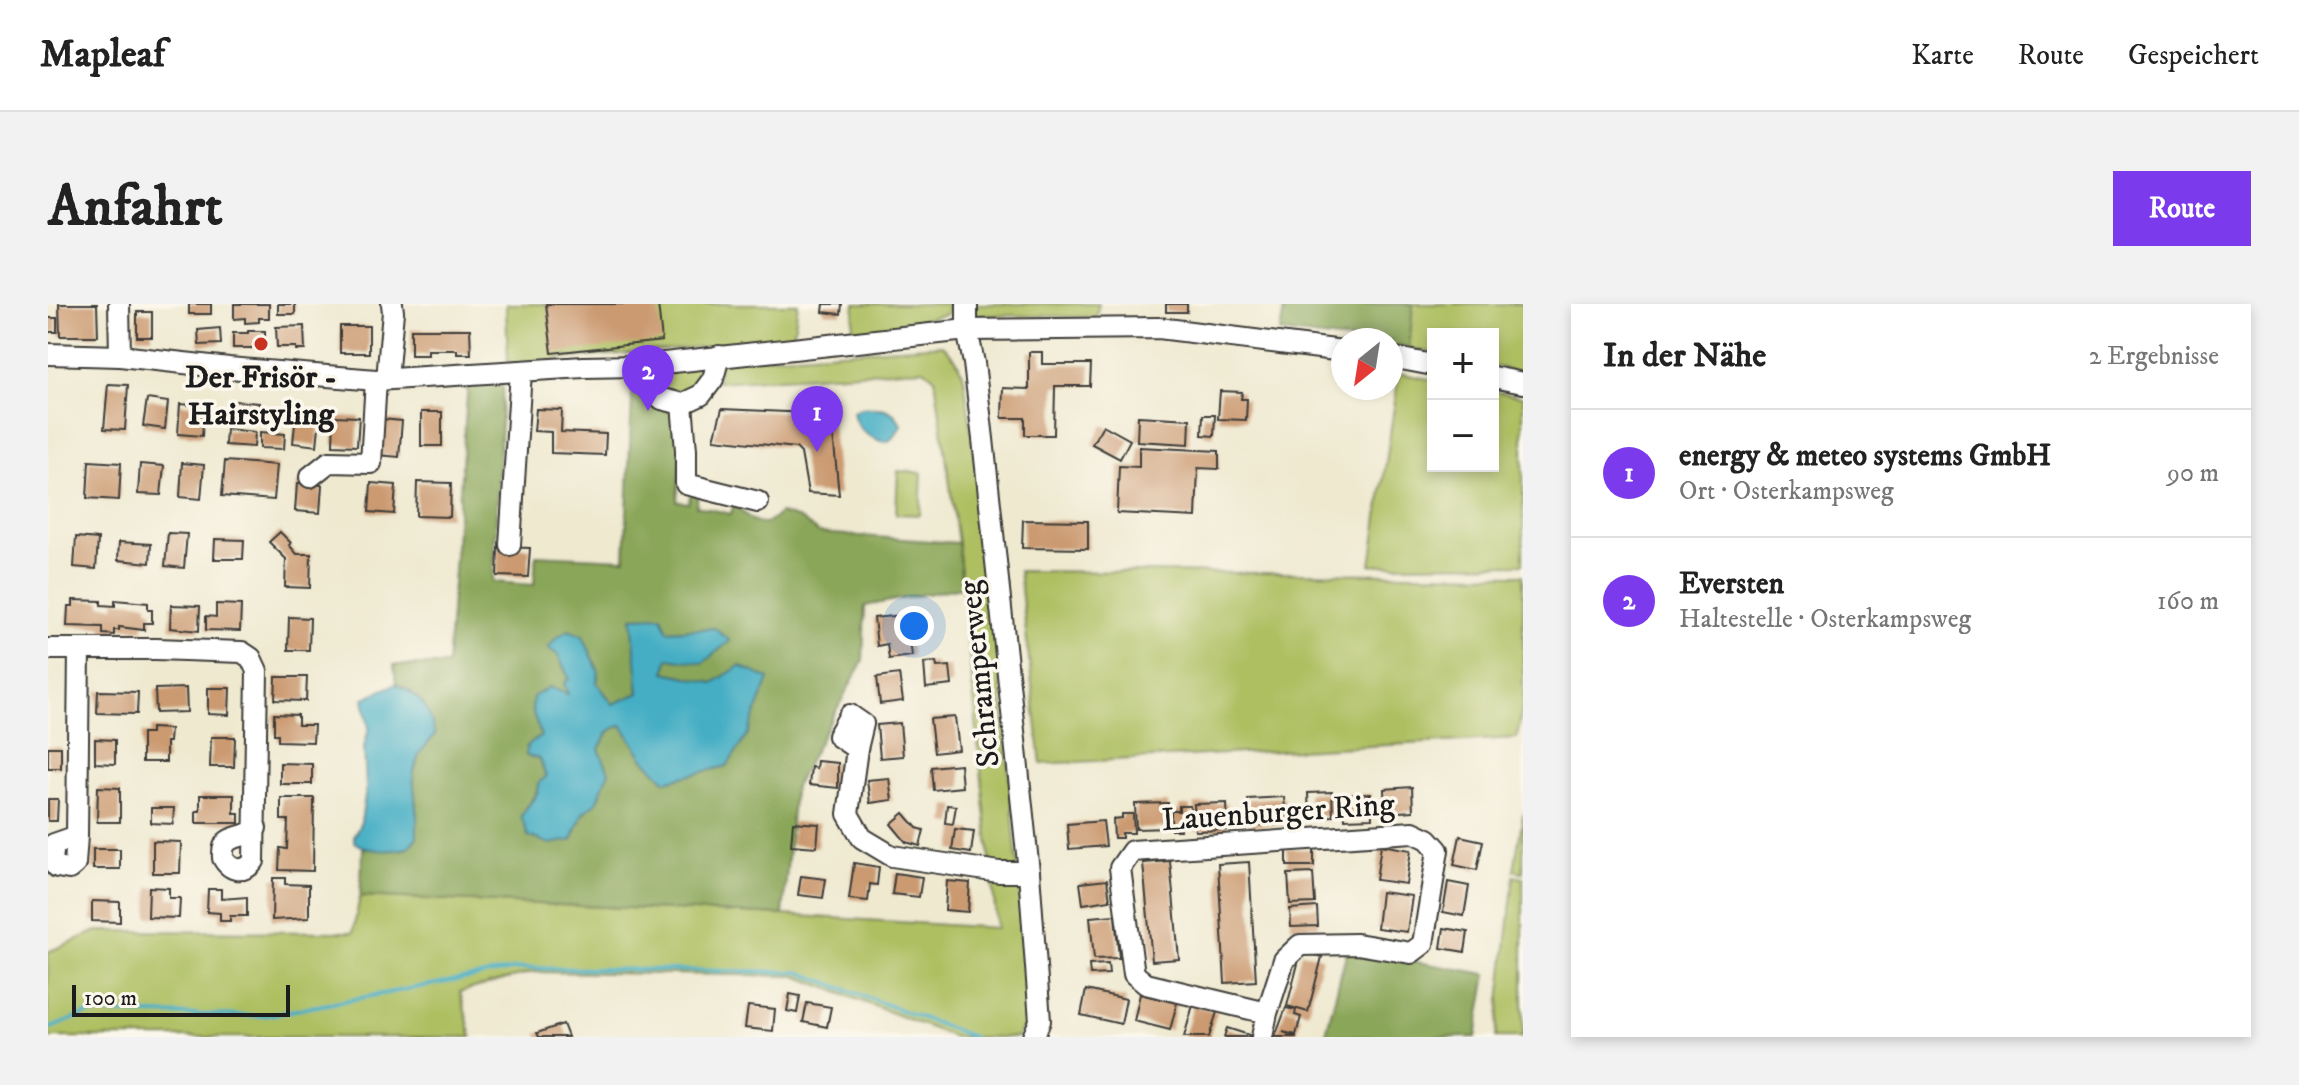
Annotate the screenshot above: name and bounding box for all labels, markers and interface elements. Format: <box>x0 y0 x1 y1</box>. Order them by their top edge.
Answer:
text: Mapleaf <box>40 31 165 79</box>
text: Karte <box>1911 38 1974 73</box>
text: Route <box>2018 38 2084 73</box>
text: Gespeichert <box>2128 38 2259 73</box>
button: Route <box>2113 171 2251 246</box>
text: Anfahrt <box>48 173 223 243</box>
north arrow <box>1331 328 1403 400</box>
map controls <box>1427 328 1499 472</box>
button: + <box>1427 328 1499 400</box>
marker: Der Frisör - Hairstyling <box>252 335 270 353</box>
text: In der Nähe <box>1603 335 1766 377</box>
text: 2 Ergebnisse <box>2089 340 2219 373</box>
pin: 2 <box>622 345 674 411</box>
place label: Der Frisör - Hairstyling <box>185 358 337 435</box>
pin: 1 <box>791 386 843 452</box>
button: − <box>1427 400 1499 472</box>
text: energy & meteo systems GmbH <box>1679 438 2051 475</box>
text: 1 <box>1624 457 1634 490</box>
text: 90 m <box>2167 457 2219 490</box>
text: Ort · Osterkampsweg <box>1679 475 1894 508</box>
text: Eversten <box>1679 566 1784 603</box>
street label: Schramperweg <box>950 578 1010 769</box>
text: 2 <box>1623 585 1635 618</box>
text: 160 m <box>2157 585 2219 618</box>
text: Haltestelle · Osterkampsweg <box>1679 603 1971 636</box>
your location <box>894 606 934 646</box>
street label: Lauenburger Ring <box>1160 785 1397 841</box>
scale bar <box>72 981 290 1017</box>
text: 100 m <box>84 985 137 1012</box>

